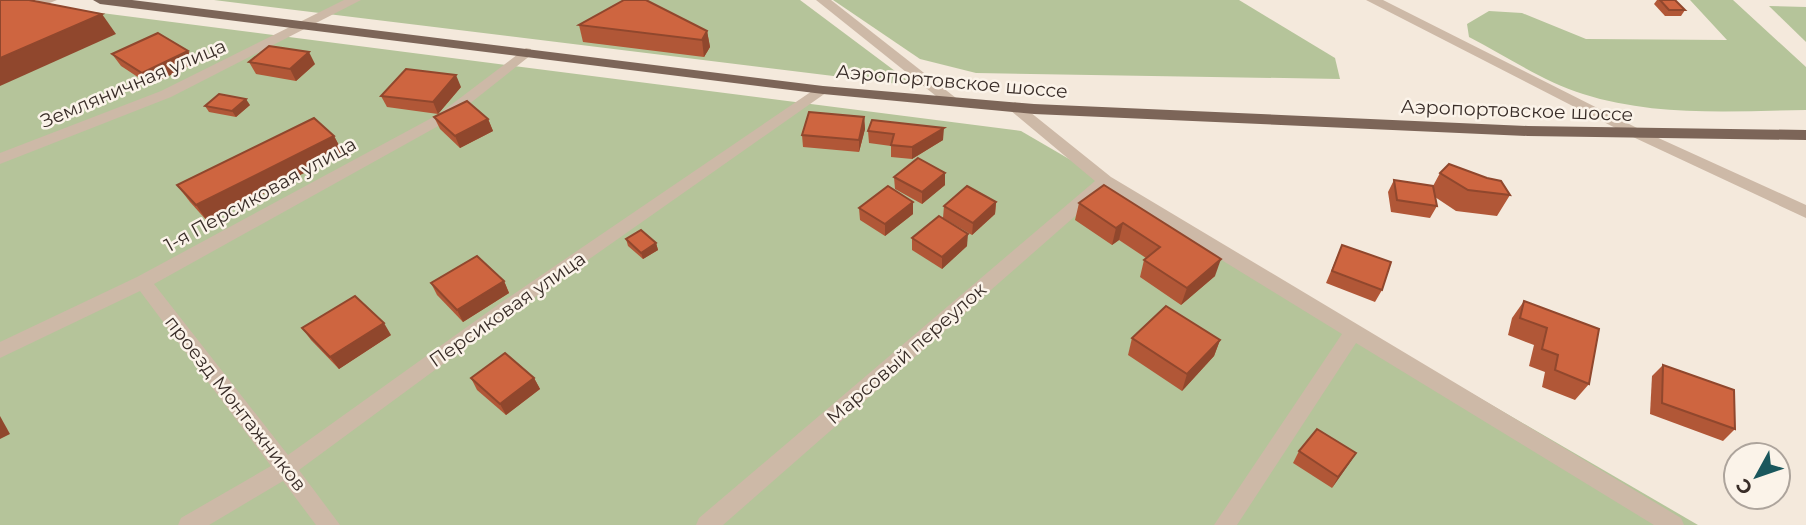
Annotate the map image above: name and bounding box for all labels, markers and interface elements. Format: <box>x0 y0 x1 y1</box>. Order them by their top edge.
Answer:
street label: Земляничная улица <box>37 34 229 133</box>
street label: Аэропортовское шоссе <box>835 60 1069 103</box>
street label: Аэропортовское шоссе <box>1400 95 1634 126</box>
street label: 1-я Персиковая улица <box>160 132 360 257</box>
street label: Персиковая улица <box>425 247 590 372</box>
street label: Марсовый переулок <box>822 278 991 429</box>
street label: проезд Монтажников <box>160 311 311 496</box>
north arrow <box>1722 441 1792 511</box>
text: С <box>1731 474 1758 499</box>

